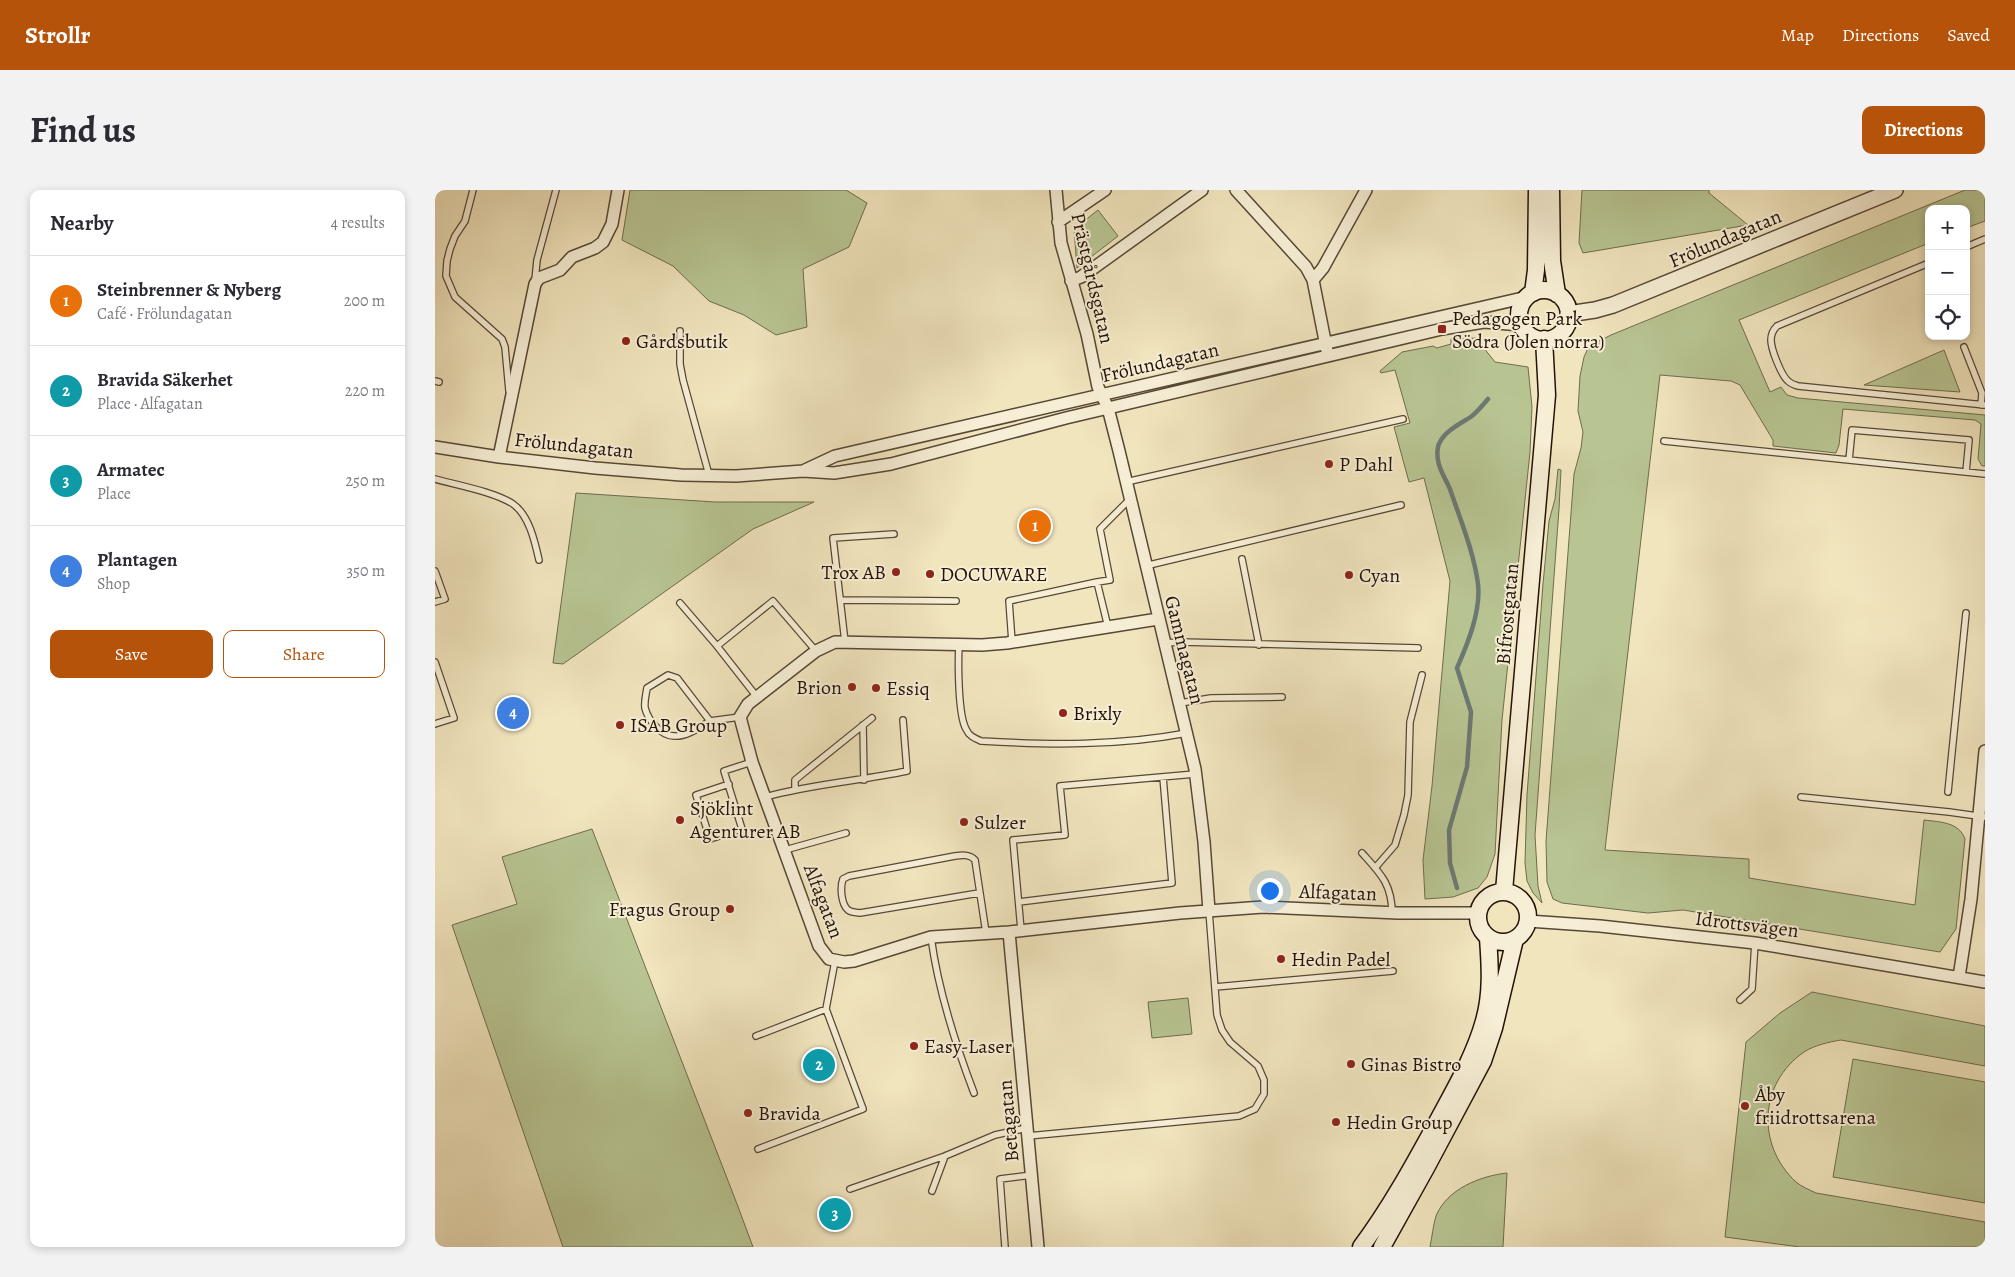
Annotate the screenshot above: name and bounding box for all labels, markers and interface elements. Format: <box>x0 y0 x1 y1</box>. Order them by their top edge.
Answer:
text: Strollr <box>25 19 90 51</box>
text: Map <box>1781 23 1814 47</box>
text: Directions <box>1842 23 1919 47</box>
text: Saved <box>1947 23 1990 47</box>
text: Find us <box>30 106 136 154</box>
button: Directions <box>1862 106 1985 154</box>
street label: Frölundagatan <box>1665 203 1786 274</box>
map controls <box>1925 205 1970 340</box>
button: + <box>1925 205 1970 250</box>
text: Nearby <box>50 209 113 237</box>
street label: Prästgårdsgatan <box>1064 210 1121 346</box>
text: 4 results <box>331 212 385 234</box>
button: − <box>1925 250 1970 295</box>
text: Steinbrenner & Nyberg <box>97 277 281 303</box>
text: 1 <box>63 290 69 312</box>
text: 200 m <box>344 290 385 312</box>
button: locate <box>1925 295 1970 340</box>
text: Café · Frölundagatan <box>97 303 232 325</box>
place label: Pedagogen Park Södra (Jolen norra) <box>1452 305 1604 355</box>
marker: Pedagogen Park Södra (Jolen norra) <box>1436 323 1448 335</box>
place label: Gårdsbutik <box>636 328 728 355</box>
marker: Gårdsbutik <box>620 335 632 347</box>
street label: Frölundagatan <box>1099 336 1222 389</box>
text: Bravida Säkerhet <box>97 367 233 393</box>
text: 2 <box>62 380 70 402</box>
text: 220 m <box>345 380 385 402</box>
text: Place · Alfagatan <box>97 393 203 415</box>
street label: Frölundagatan <box>513 426 635 465</box>
place label: P Dahl <box>1339 451 1393 478</box>
text: Armatec <box>97 457 165 483</box>
marker: P Dahl <box>1323 458 1335 470</box>
text: 3 <box>63 470 69 492</box>
text: 250 m <box>346 470 385 492</box>
text: Place <box>97 483 131 505</box>
pin: 1 <box>1019 507 1051 545</box>
text: Plantagen <box>97 547 177 573</box>
place label: Trox AB <box>822 559 886 586</box>
text: 4 <box>62 560 70 582</box>
text: 350 m <box>346 560 385 582</box>
place label: DOCUWARE <box>940 561 1048 588</box>
place label: Cyan <box>1359 562 1400 589</box>
street label: Bifrostgatan <box>1490 562 1525 666</box>
marker: Trox AB <box>890 566 902 578</box>
marker: DOCUWARE <box>924 568 936 580</box>
marker: Cyan <box>1343 569 1355 581</box>
text: Shop <box>97 573 130 595</box>
street label: Gammagatan <box>1158 593 1211 707</box>
button: Save <box>50 630 213 678</box>
button: Share <box>223 630 385 678</box>
place label: Brion <box>796 674 842 701</box>
place label: Essiq <box>886 675 930 702</box>
marker: Brion <box>846 681 858 693</box>
marker: Essiq <box>870 682 882 694</box>
pin: 4 <box>497 694 529 732</box>
place label: Brixly <box>1073 700 1122 727</box>
marker: Brixly <box>1057 707 1069 719</box>
place label: ISAB Group <box>630 712 727 739</box>
marker: ISAB Group <box>614 719 626 731</box>
place label: Sjöklint Agenturer AB <box>689 795 801 845</box>
place label: Sulzer <box>974 809 1026 836</box>
marker: Sjöklint Agenturer AB <box>674 814 686 826</box>
marker: Sulzer <box>958 816 970 828</box>
street label: Alfagatan <box>797 859 850 942</box>
your location <box>1257 878 1283 904</box>
street label: Alfagatan <box>1298 878 1377 907</box>
place label: Fragus Group <box>609 896 720 923</box>
marker: Fragus Group <box>724 903 736 915</box>
street label: Idrottsvägen <box>1694 905 1800 944</box>
place label: Hedin Padel <box>1291 946 1391 973</box>
marker: Hedin Padel <box>1275 953 1287 965</box>
place label: Easy-Laser <box>924 1033 1013 1060</box>
marker: Easy-Laser <box>908 1040 920 1052</box>
pin: 2 <box>803 1046 835 1084</box>
place label: Ginas Bistro <box>1361 1051 1461 1078</box>
marker: Ginas Bistro <box>1345 1058 1357 1070</box>
street label: Betagatan <box>991 1079 1026 1163</box>
place label: Åby friidrottsarena <box>1754 1081 1877 1131</box>
place label: Bravida <box>758 1100 821 1127</box>
marker: Åby friidrottsarena <box>1739 1100 1751 1112</box>
marker: Bravida <box>742 1107 754 1119</box>
place label: Hedin Group <box>1346 1109 1453 1136</box>
marker: Hedin Group <box>1330 1116 1342 1128</box>
pin: 3 <box>819 1195 851 1233</box>

